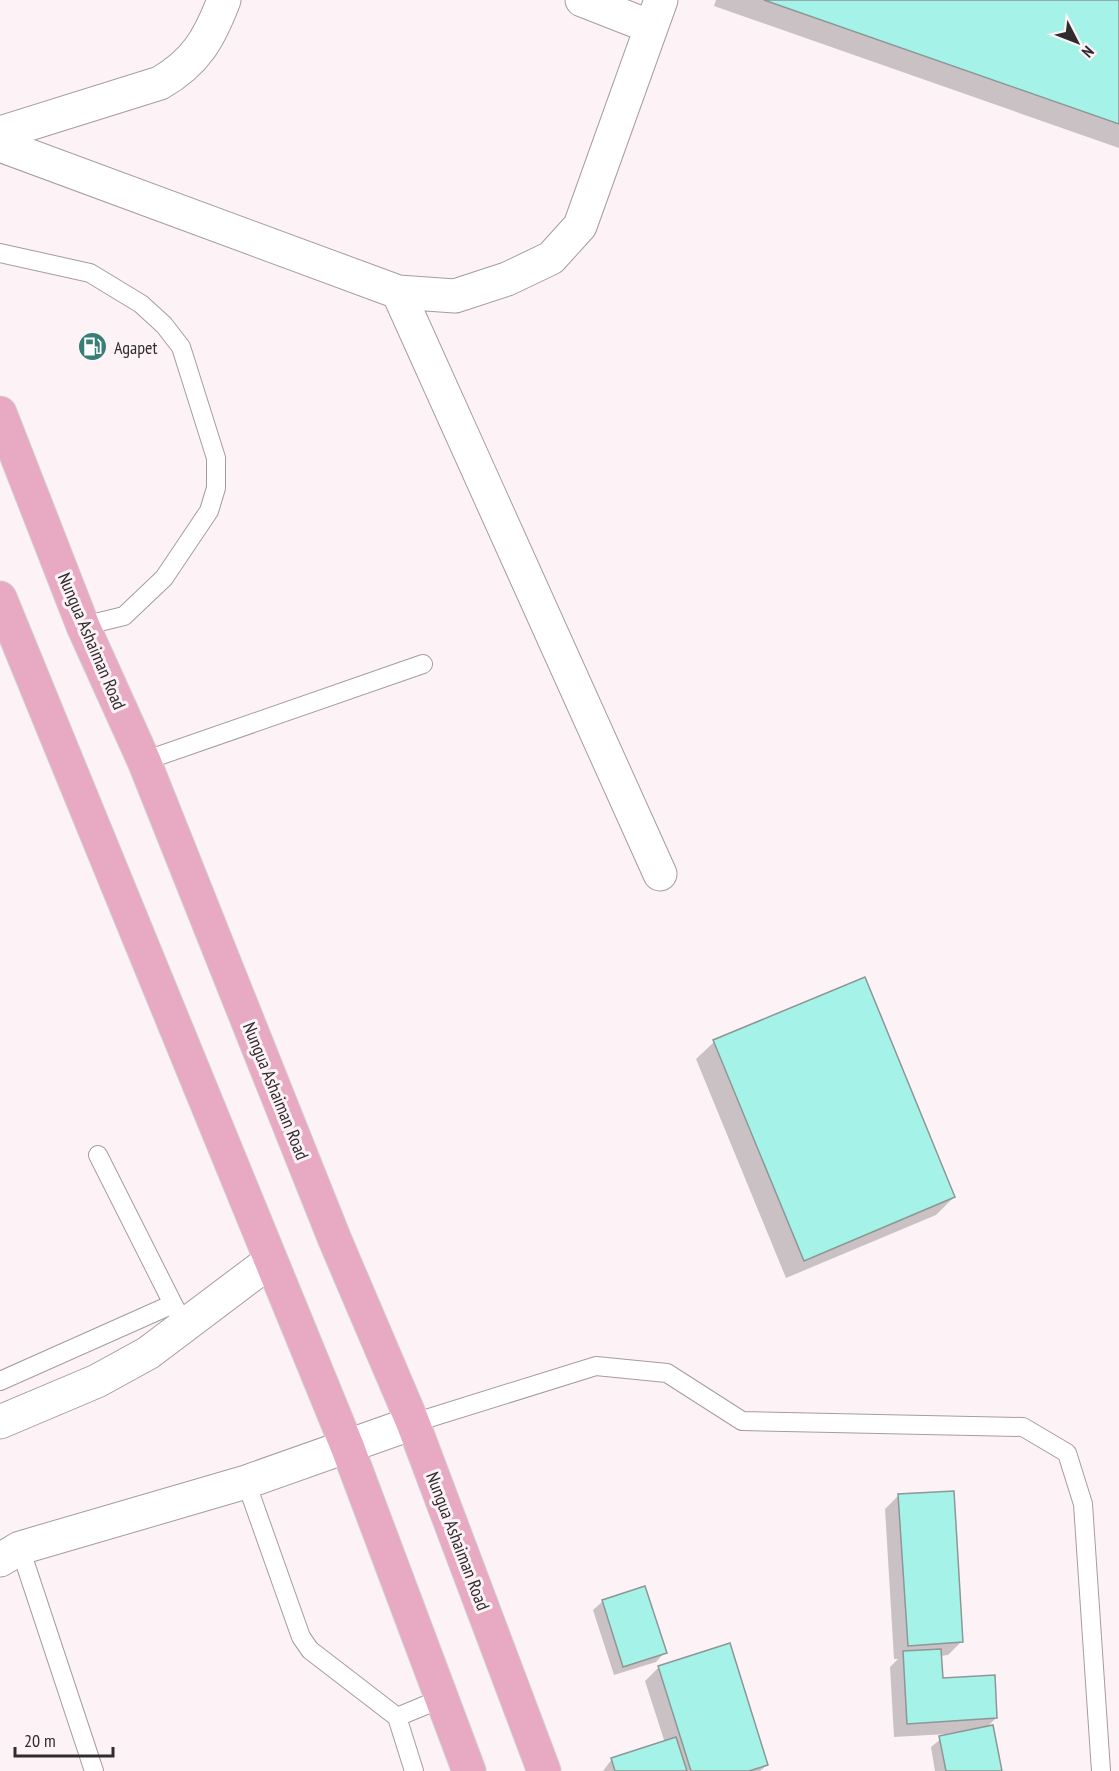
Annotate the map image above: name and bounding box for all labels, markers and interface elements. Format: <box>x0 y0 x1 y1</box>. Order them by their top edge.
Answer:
north arrow <box>1047 12 1107 72</box>
text: N <box>1078 42 1098 62</box>
fuel station icon: Agapet <box>77 331 109 363</box>
place label: Agapet <box>114 336 158 359</box>
street label: Nungua Ashaiman Road <box>53 569 131 713</box>
street label: Nungua Ashaiman Road <box>238 1019 314 1163</box>
street label: Nungua Ashaiman Road <box>421 1469 495 1613</box>
scale bar <box>15 1720 112 1758</box>
text: 20 m <box>24 1729 56 1752</box>

